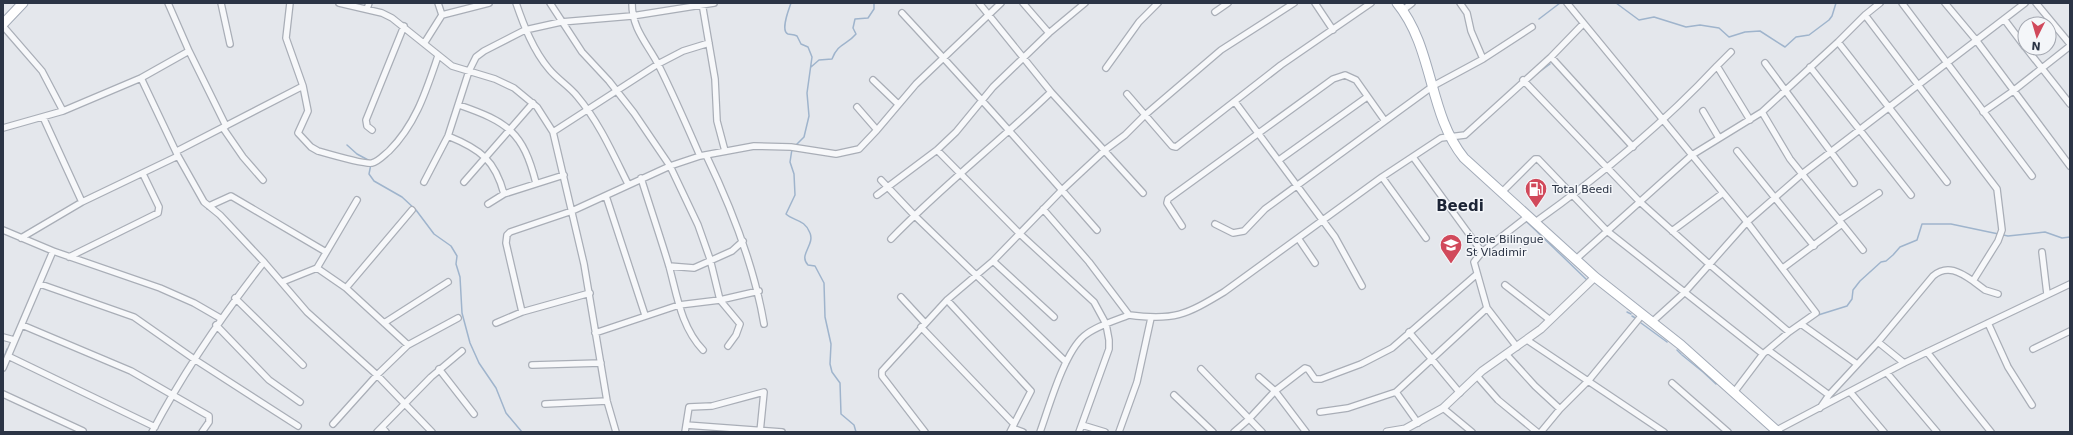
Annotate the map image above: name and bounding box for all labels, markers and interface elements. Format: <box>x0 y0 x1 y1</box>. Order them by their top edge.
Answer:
north arrow <box>2017 16 2057 56</box>
text: N <box>2031 39 2041 52</box>
fuel station icon: Total Beedi <box>1523 176 1549 209</box>
place label: Total Beedi <box>1551 183 1612 196</box>
district label: Beedi <box>1436 197 1484 215</box>
school or university icon: École Bilingue St Vladimir <box>1438 232 1464 265</box>
place label: École Bilingue St Vladimir <box>1466 233 1544 259</box>

